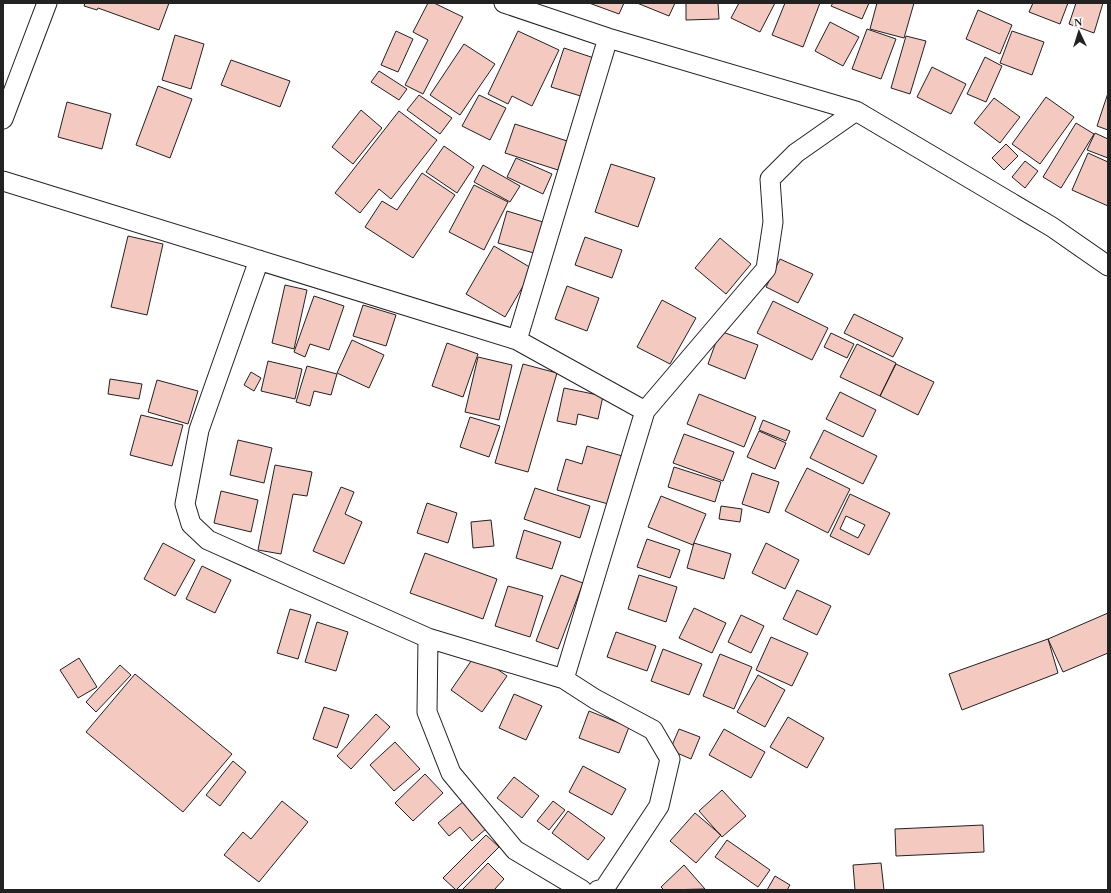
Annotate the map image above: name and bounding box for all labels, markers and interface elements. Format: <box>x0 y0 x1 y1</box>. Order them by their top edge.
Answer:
north arrow <box>1059 12 1099 52</box>
text: N <box>1074 16 1083 28</box>

